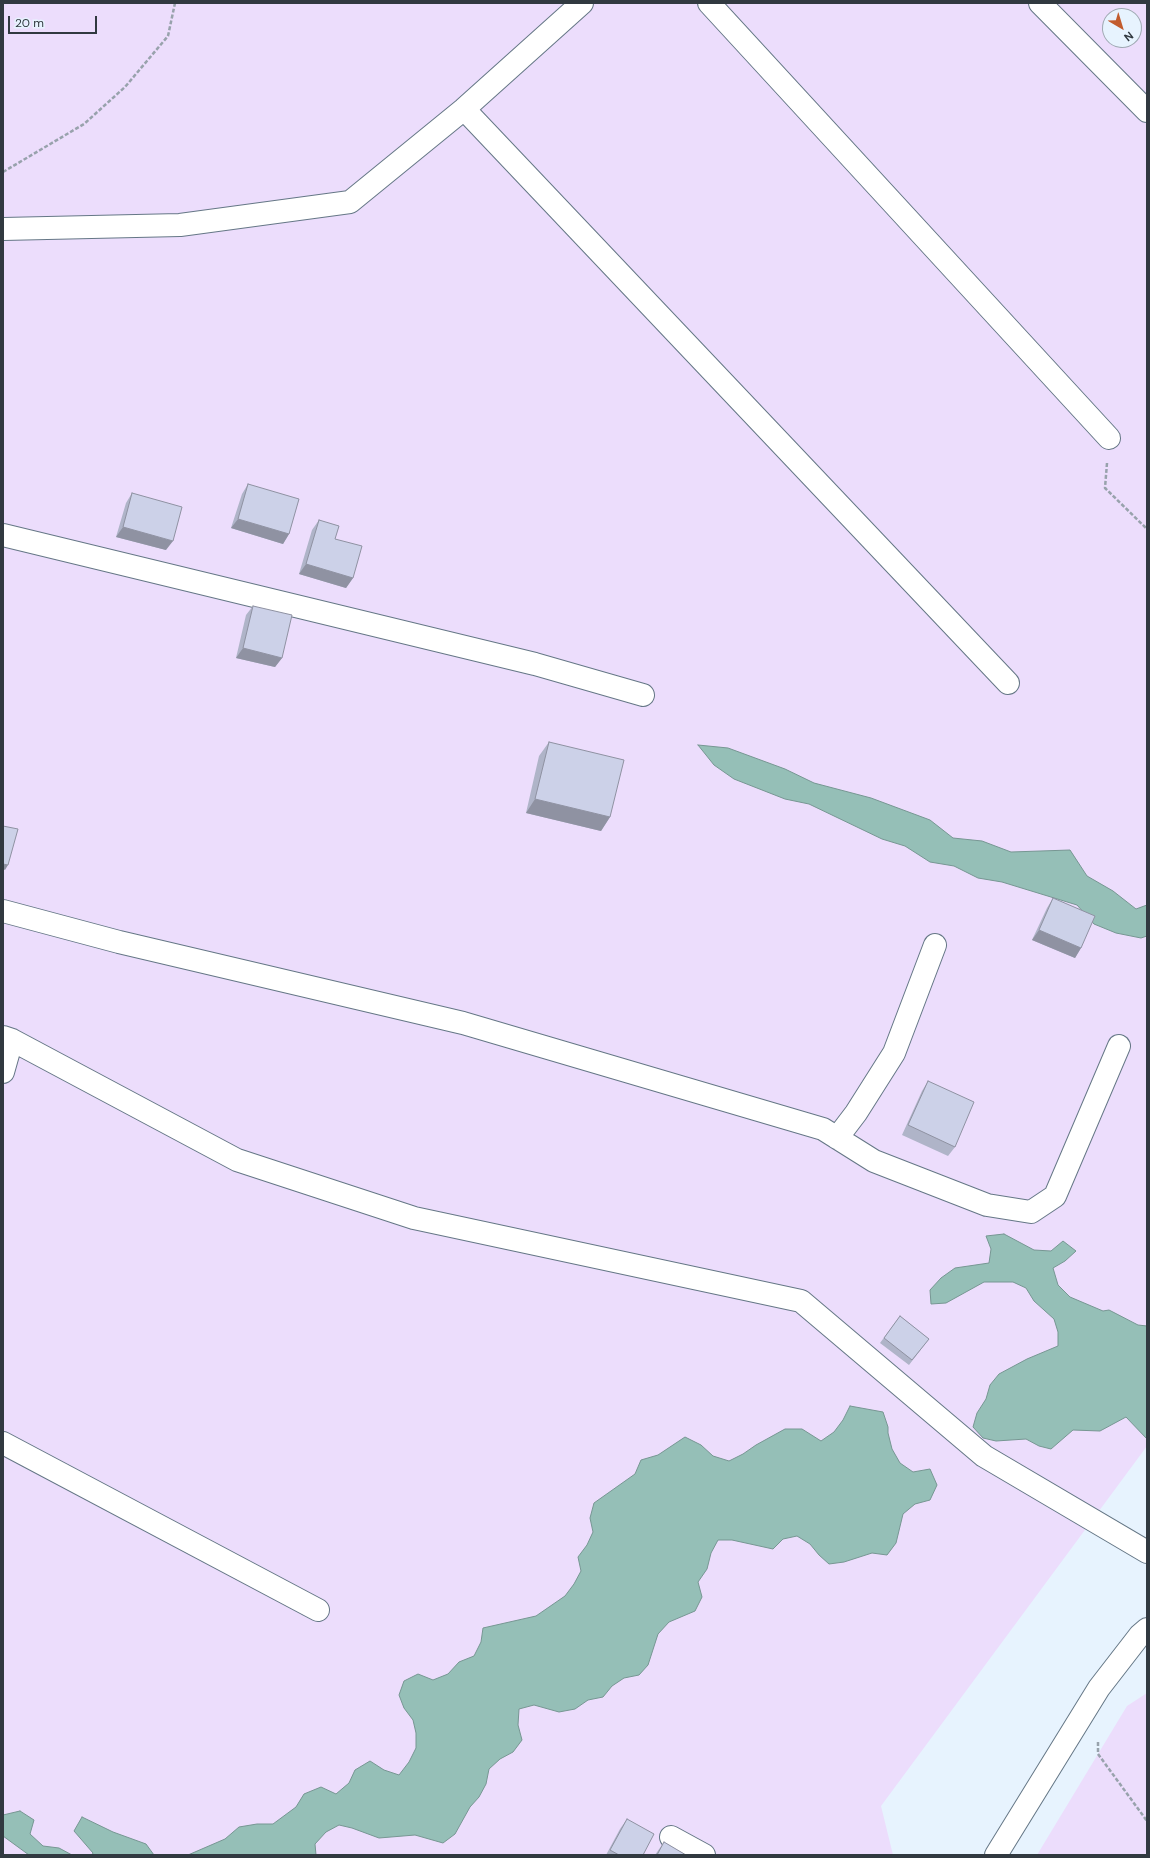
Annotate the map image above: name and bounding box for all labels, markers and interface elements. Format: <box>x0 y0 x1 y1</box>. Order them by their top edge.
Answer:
scale bar <box>10 8 99 34</box>
north arrow <box>1102 8 1142 48</box>
text: 20 m <box>15 15 44 31</box>
text: N <box>1121 29 1136 45</box>

